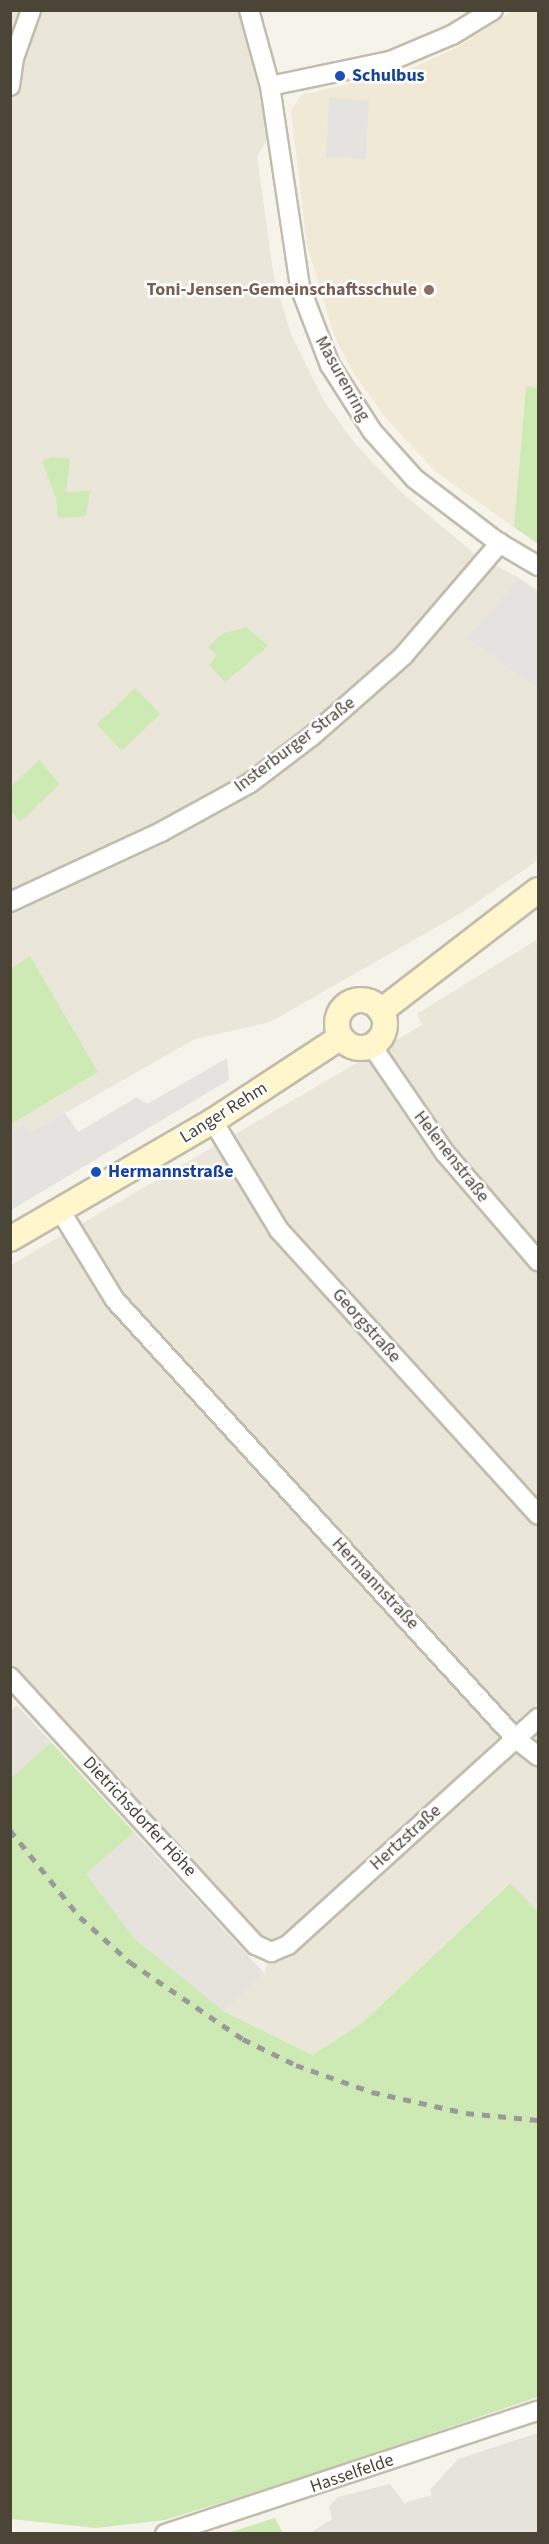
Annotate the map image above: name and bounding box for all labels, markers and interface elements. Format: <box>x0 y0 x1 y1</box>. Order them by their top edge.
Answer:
place label: Schulbus <box>352 65 425 87</box>
marker: Schulbus <box>333 69 347 83</box>
place label: Toni-Jensen-Gemeinschaftsschule <box>147 279 417 301</box>
marker: Toni-Jensen-Gemeinschaftsschule <box>422 283 436 297</box>
street label: Masurenring <box>310 333 374 425</box>
street label: Insterburger Straße <box>230 693 360 797</box>
street label: Langer Rehm <box>176 1078 272 1148</box>
street label: Helenenstraße <box>409 1107 493 1207</box>
place label: Hermannstraße <box>108 1161 233 1183</box>
marker: Hermannstraße <box>89 1165 103 1179</box>
street label: Georgstraße <box>327 1284 405 1368</box>
street label: Hermannstraße <box>327 1533 423 1635</box>
street label: Dietrichsdorfer Höhe <box>78 1752 200 1882</box>
street label: Hertzstraße <box>366 1800 446 1876</box>
street label: Hasselfelde <box>307 2450 397 2498</box>

